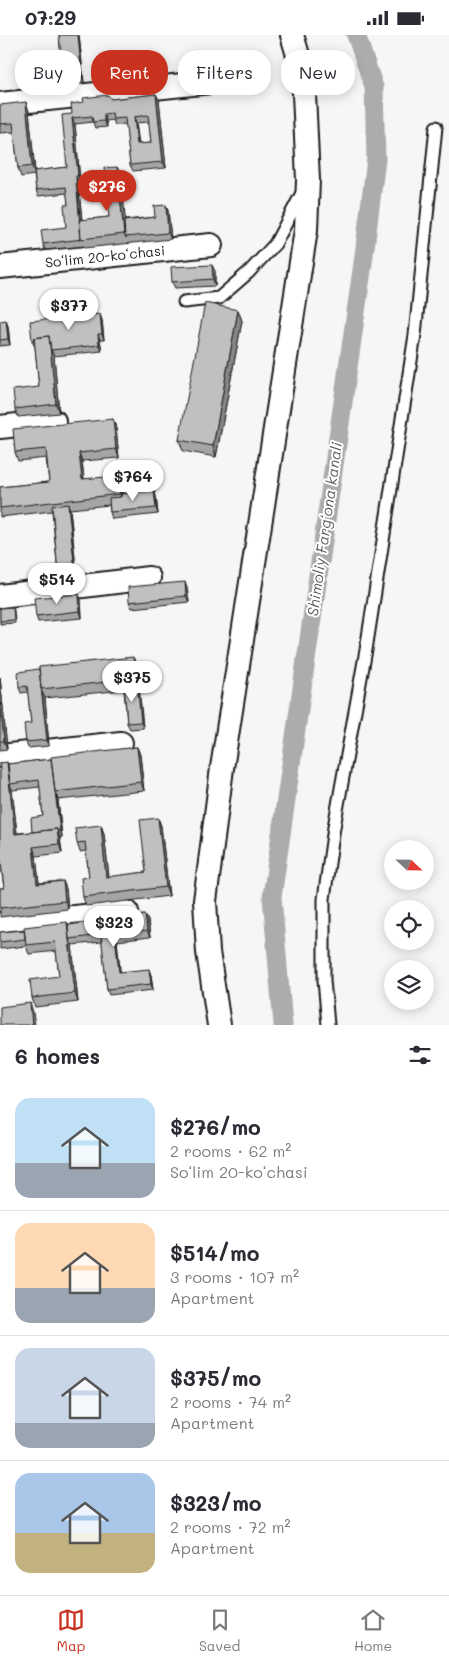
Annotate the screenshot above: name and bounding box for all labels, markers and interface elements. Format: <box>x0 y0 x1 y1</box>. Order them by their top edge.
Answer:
text: 07:29 <box>25 5 76 30</box>
chip: Buy <box>15 50 81 95</box>
chip: Rent <box>91 50 168 95</box>
chip: Filters <box>178 50 271 95</box>
chip: New <box>281 50 355 95</box>
pin: $276 <box>77 169 137 212</box>
text: $276 <box>88 175 126 196</box>
street label: Soʻlim 20-koʻchasi <box>44 240 166 272</box>
pin: $377 <box>39 289 99 331</box>
text: $377 <box>50 294 88 315</box>
water label: Shimoliy Fargʻona kanali <box>302 440 346 617</box>
pin: $764 <box>103 459 163 502</box>
text: $764 <box>114 465 152 486</box>
pin: $514 <box>27 563 87 605</box>
text: $514 <box>39 568 75 589</box>
pin: $375 <box>102 661 162 703</box>
text: $375 <box>113 666 151 687</box>
north arrow <box>384 840 434 890</box>
map controls <box>384 840 434 1010</box>
button: locate <box>384 900 434 950</box>
pin: $323 <box>84 905 144 948</box>
text: $323 <box>95 911 133 932</box>
button: layers <box>384 960 434 1010</box>
icon: filters <box>406 1041 434 1069</box>
text: 6 homes <box>15 1042 100 1069</box>
text: $276/mo <box>170 1113 261 1140</box>
icon: home <box>55 1118 115 1178</box>
text: 2 rooms · 62 m² <box>170 1140 291 1161</box>
text: Soʻlim 20-koʻchasi <box>170 1161 308 1182</box>
text: $514/mo <box>170 1239 260 1266</box>
icon: home <box>55 1243 115 1303</box>
text: 3 rooms · 107 m² <box>170 1266 299 1287</box>
text: Apartment <box>170 1287 255 1308</box>
text: $375/mo <box>170 1364 261 1391</box>
icon: home <box>55 1368 115 1428</box>
text: 2 rooms · 74 m² <box>170 1391 291 1412</box>
text: Apartment <box>170 1412 255 1433</box>
text: $323/mo <box>170 1489 262 1516</box>
icon: home <box>55 1493 115 1553</box>
text: 2 rooms · 72 m² <box>170 1516 291 1537</box>
text: Apartment <box>170 1537 255 1558</box>
tab: Map <box>57 1606 85 1655</box>
tab: Saved <box>199 1606 240 1655</box>
tab: Home <box>354 1606 392 1655</box>

